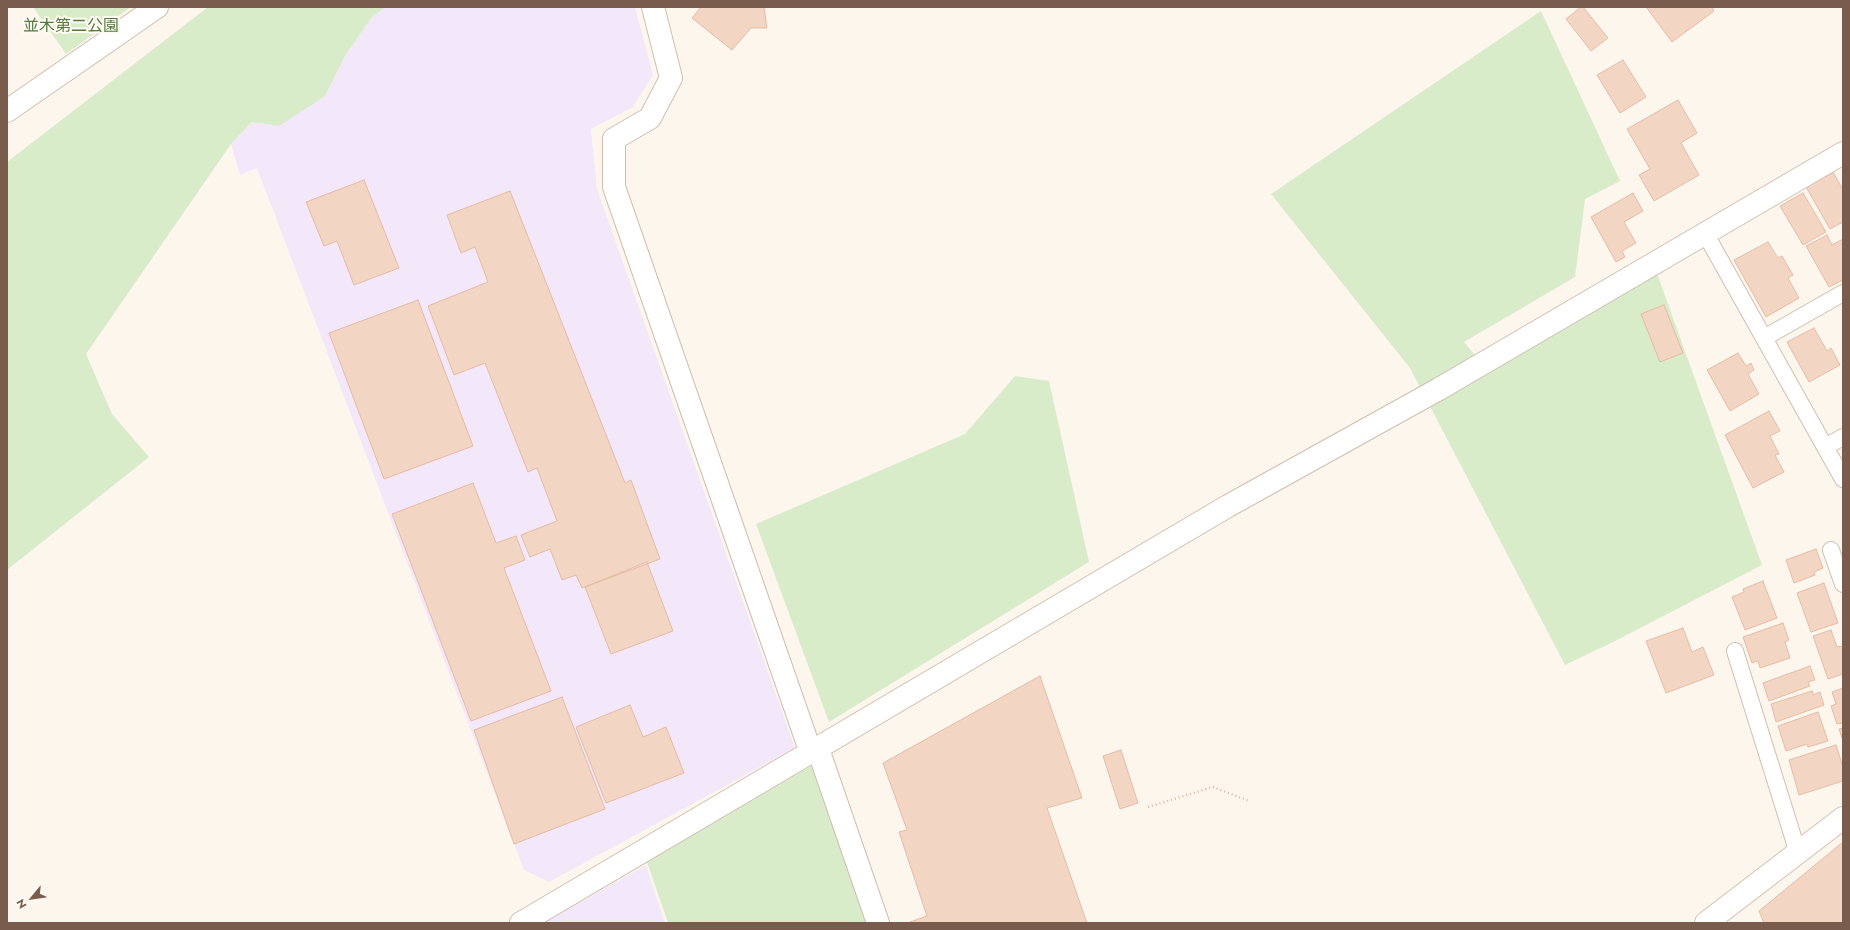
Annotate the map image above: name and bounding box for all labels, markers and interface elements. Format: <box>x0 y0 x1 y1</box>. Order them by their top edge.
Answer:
park label: 並木第二公園 <box>23 17 119 37</box>
north arrow <box>12 878 52 918</box>
text: N <box>12 896 31 912</box>

